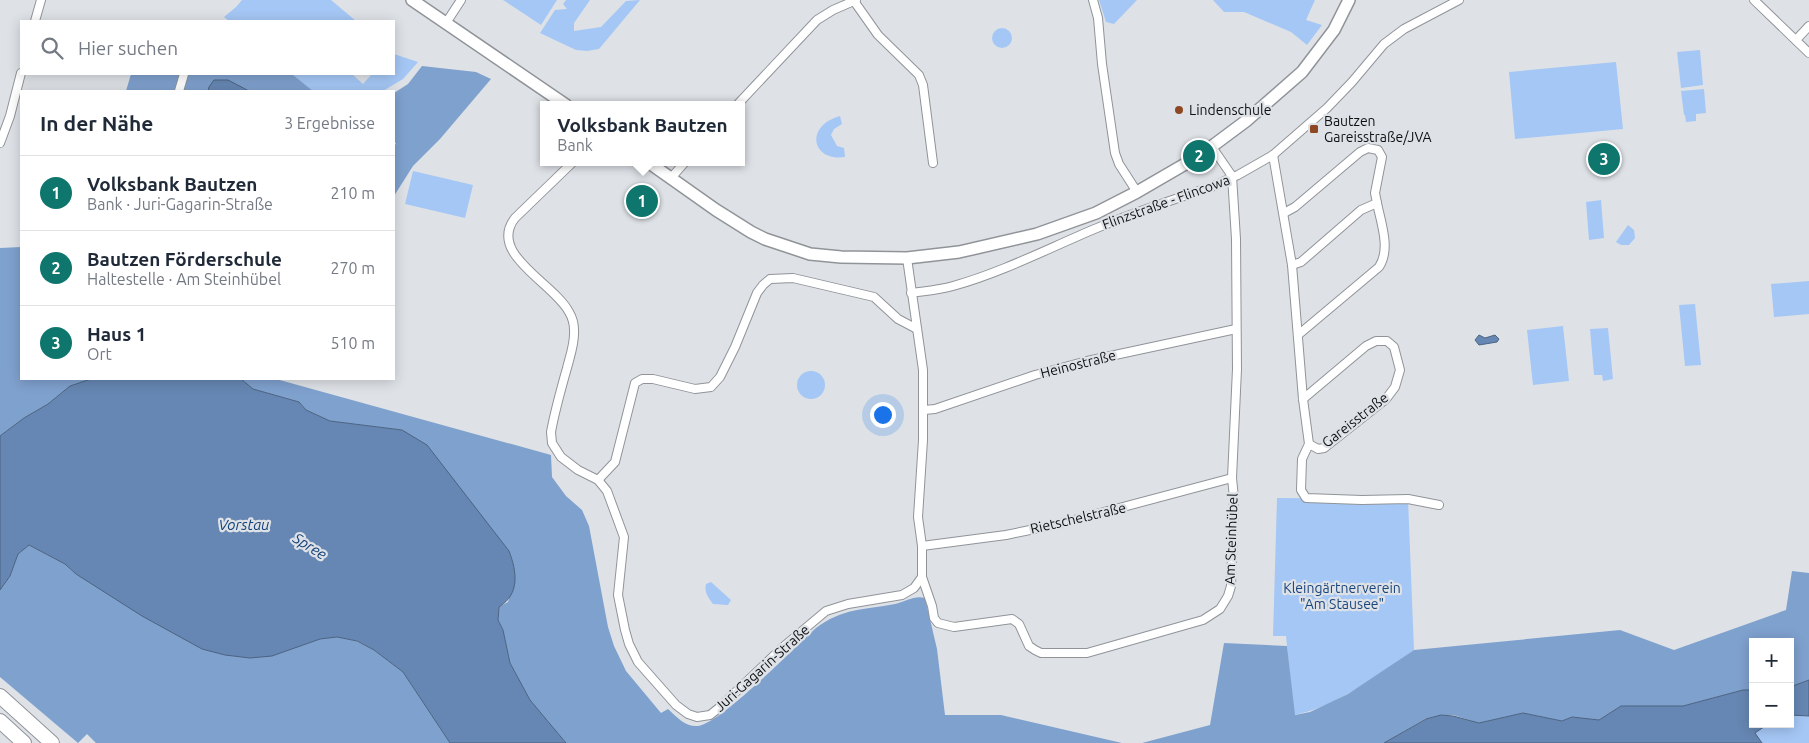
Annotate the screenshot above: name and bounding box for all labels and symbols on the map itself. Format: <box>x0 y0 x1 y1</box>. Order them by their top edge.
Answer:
place label: Lindenschule <box>1189 102 1271 118</box>
marker: Lindenschule <box>1173 104 1185 116</box>
place label: Bautzen Gareisstraße/JVA <box>1324 113 1432 145</box>
marker: Bautzen Gareisstraße/JVA <box>1308 123 1320 135</box>
pin: 2 <box>1183 137 1215 175</box>
pin: 3 <box>1588 140 1620 178</box>
street label: Flinzstraße - Flincowa <box>1100 171 1232 233</box>
pin: 1 <box>626 182 658 220</box>
street label: Heinostraße <box>1039 347 1117 381</box>
street label: Gareisstraße <box>1319 389 1391 451</box>
your location <box>870 402 896 428</box>
street label: Am Steinhübel <box>1221 492 1241 585</box>
street label: Rietschelstraße <box>1029 499 1127 537</box>
water label: Vorstau <box>219 516 269 533</box>
water label: Spree <box>289 529 330 563</box>
park label: Kleingärtnerverein "Am Stausee" <box>1283 580 1401 612</box>
street label: Juri-Gagarin-Straße <box>711 621 813 715</box>

